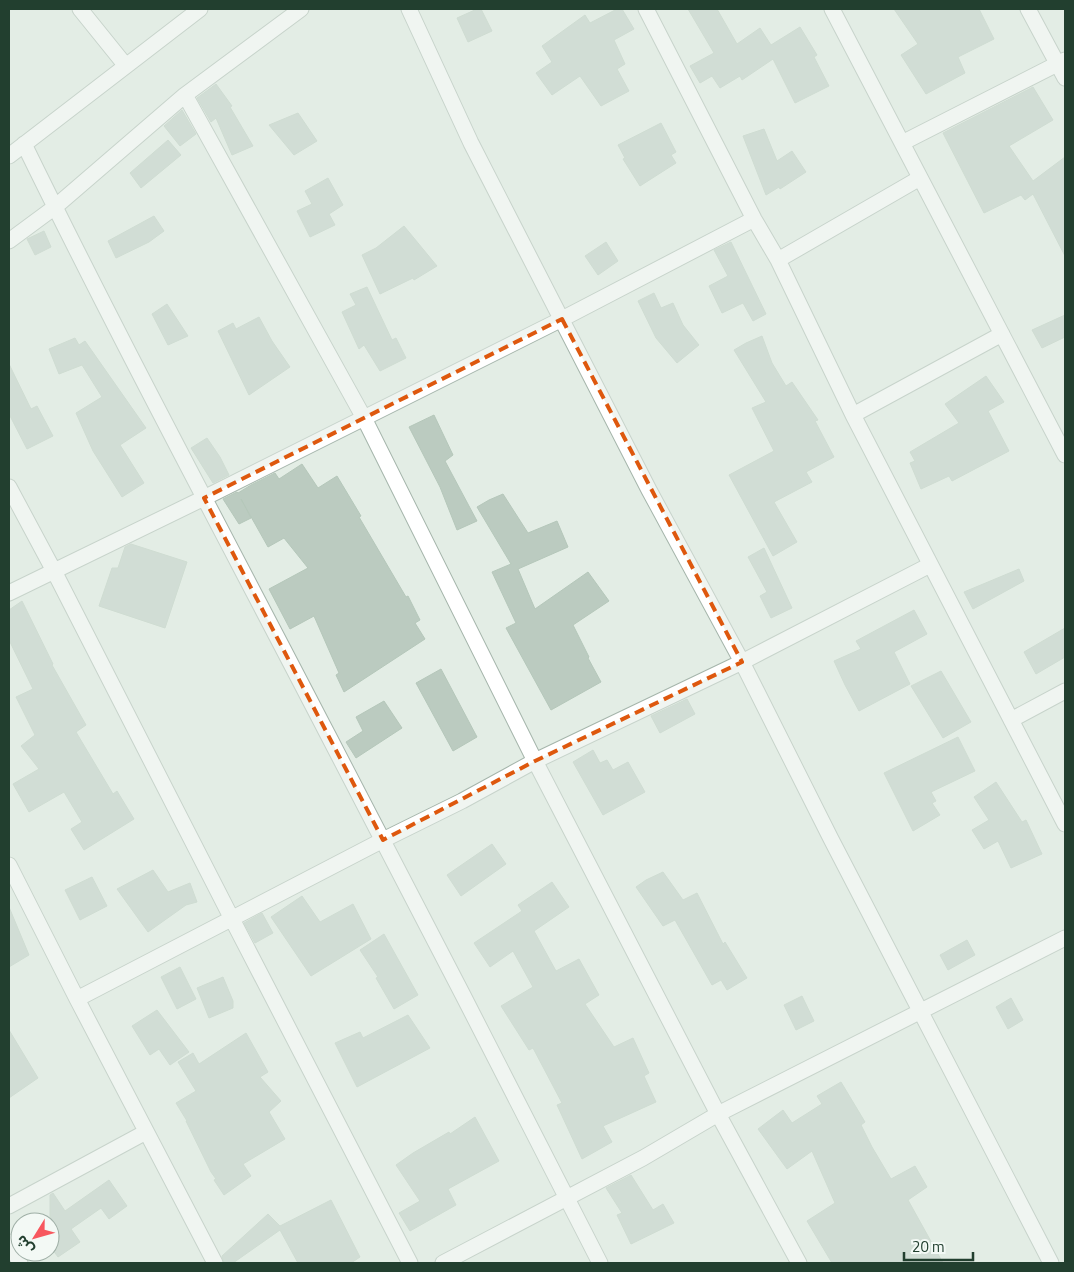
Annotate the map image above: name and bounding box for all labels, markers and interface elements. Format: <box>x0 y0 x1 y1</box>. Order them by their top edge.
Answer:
north arrow <box>10 1212 60 1262</box>
scale bar <box>904 1230 973 1262</box>
text: ش <box>10 1231 38 1259</box>
text: 20 m <box>912 1235 945 1258</box>

